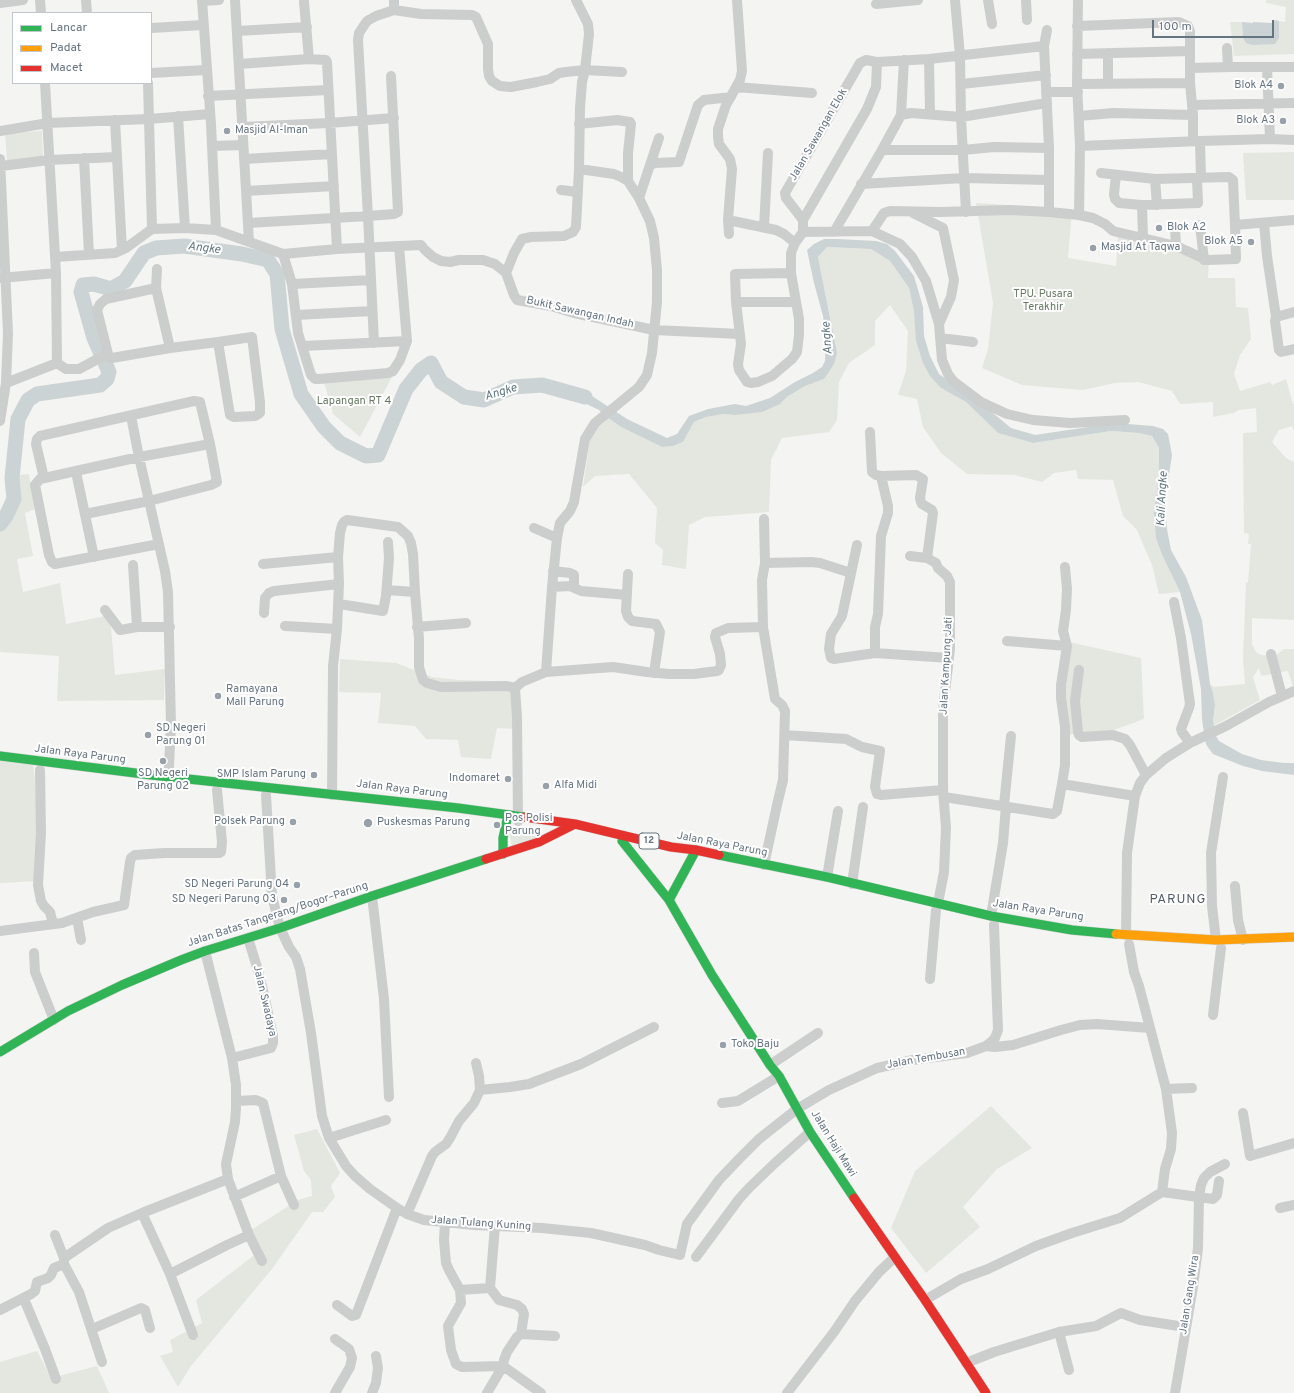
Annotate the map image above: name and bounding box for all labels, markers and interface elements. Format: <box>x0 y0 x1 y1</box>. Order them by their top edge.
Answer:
legend <box>12 12 152 84</box>
scale bar <box>1154 12 1276 38</box>
text: 100 m <box>1159 19 1192 35</box>
text: Lancar <box>50 20 87 36</box>
text: Padat <box>50 40 81 56</box>
text: Macet <box>50 60 83 76</box>
place label: Blok A4 <box>1234 79 1273 93</box>
marker: Blok A4 <box>1276 81 1286 91</box>
street label: Jalan Sawangan Elok <box>787 87 851 183</box>
place label: Blok A3 <box>1236 114 1275 128</box>
marker: Blok A3 <box>1278 116 1288 126</box>
place label: Masjid Al-Iman <box>235 124 308 138</box>
marker: Masjid Al-Iman <box>222 126 232 136</box>
place label: Blok A2 <box>1167 221 1206 235</box>
marker: Blok A2 <box>1154 223 1164 233</box>
place label: Blok A5 <box>1204 235 1243 249</box>
marker: Blok A5 <box>1246 237 1256 247</box>
water label: Angke <box>187 240 221 258</box>
place label: Masjid At Taqwa <box>1101 241 1180 255</box>
marker: Masjid At Taqwa <box>1088 243 1098 253</box>
park label: TPU. Pusara Terakhir <box>1013 288 1073 314</box>
street label: Bukit Sawangan Indah <box>525 294 635 332</box>
water label: Angke <box>820 321 836 355</box>
water label: Angke <box>483 381 519 405</box>
park label: Lapangan RT 4 <box>317 395 391 409</box>
water label: Kali Angke <box>1154 471 1172 527</box>
street label: Jalan Kampung Jati <box>938 617 956 715</box>
place label: Ramayana Mall Parung <box>226 683 284 709</box>
marker: Ramayana Mall Parung <box>213 691 223 701</box>
place label: SD Negeri Parung 01 <box>156 722 206 748</box>
marker: SD Negeri Parung 01 <box>143 730 153 740</box>
street label: Jalan Raya Parung <box>34 743 126 767</box>
marker: SD Negeri Parung 02 <box>158 756 168 766</box>
place label: SD Negeri Parung 02 <box>137 767 189 793</box>
place label: SMP Islam Parung <box>217 768 306 782</box>
marker: SMP Islam Parung <box>309 770 319 780</box>
place label: Indomaret <box>449 772 500 786</box>
marker: Indomaret <box>503 774 513 784</box>
street label: Jalan Raya Parung <box>356 778 448 802</box>
place label: Alfa Midi <box>554 779 597 793</box>
marker: Alfa Midi <box>541 781 551 791</box>
place label: Pos Polisi Parung <box>505 812 552 838</box>
place label: Polsek Parung <box>214 815 285 829</box>
place label: Puskesmas Parung <box>377 816 470 830</box>
marker: Polsek Parung <box>288 817 298 827</box>
marker: Puskesmas Parung <box>362 817 374 829</box>
marker: Pos Polisi Parung <box>492 820 502 830</box>
street label: Jalan Raya Parung <box>676 830 768 860</box>
road number: 12 <box>639 833 659 849</box>
place label: SD Negeri Parung 04 <box>185 878 289 892</box>
street label: Jalan Batas Tangerang/Bogor–Parung <box>186 880 370 950</box>
marker: SD Negeri Parung 04 <box>292 880 302 890</box>
district label: PARUNG <box>1149 892 1207 908</box>
place label: SD Negeri Parung 03 <box>172 893 276 907</box>
marker: SD Negeri Parung 03 <box>279 895 289 905</box>
street label: Jalan Raya Parung <box>992 897 1084 925</box>
street label: Jalan Swadaya <box>249 964 279 1038</box>
place label: Toko Baju <box>731 1038 779 1052</box>
marker: Toko Baju <box>718 1040 728 1050</box>
street label: Jalan Tembusan <box>886 1046 966 1072</box>
street label: Jalan Haji Mawi <box>807 1108 859 1180</box>
street label: Jalan Tulang Kuning <box>430 1214 532 1234</box>
street label: Jalan Gang Wira <box>1177 1255 1203 1335</box>

